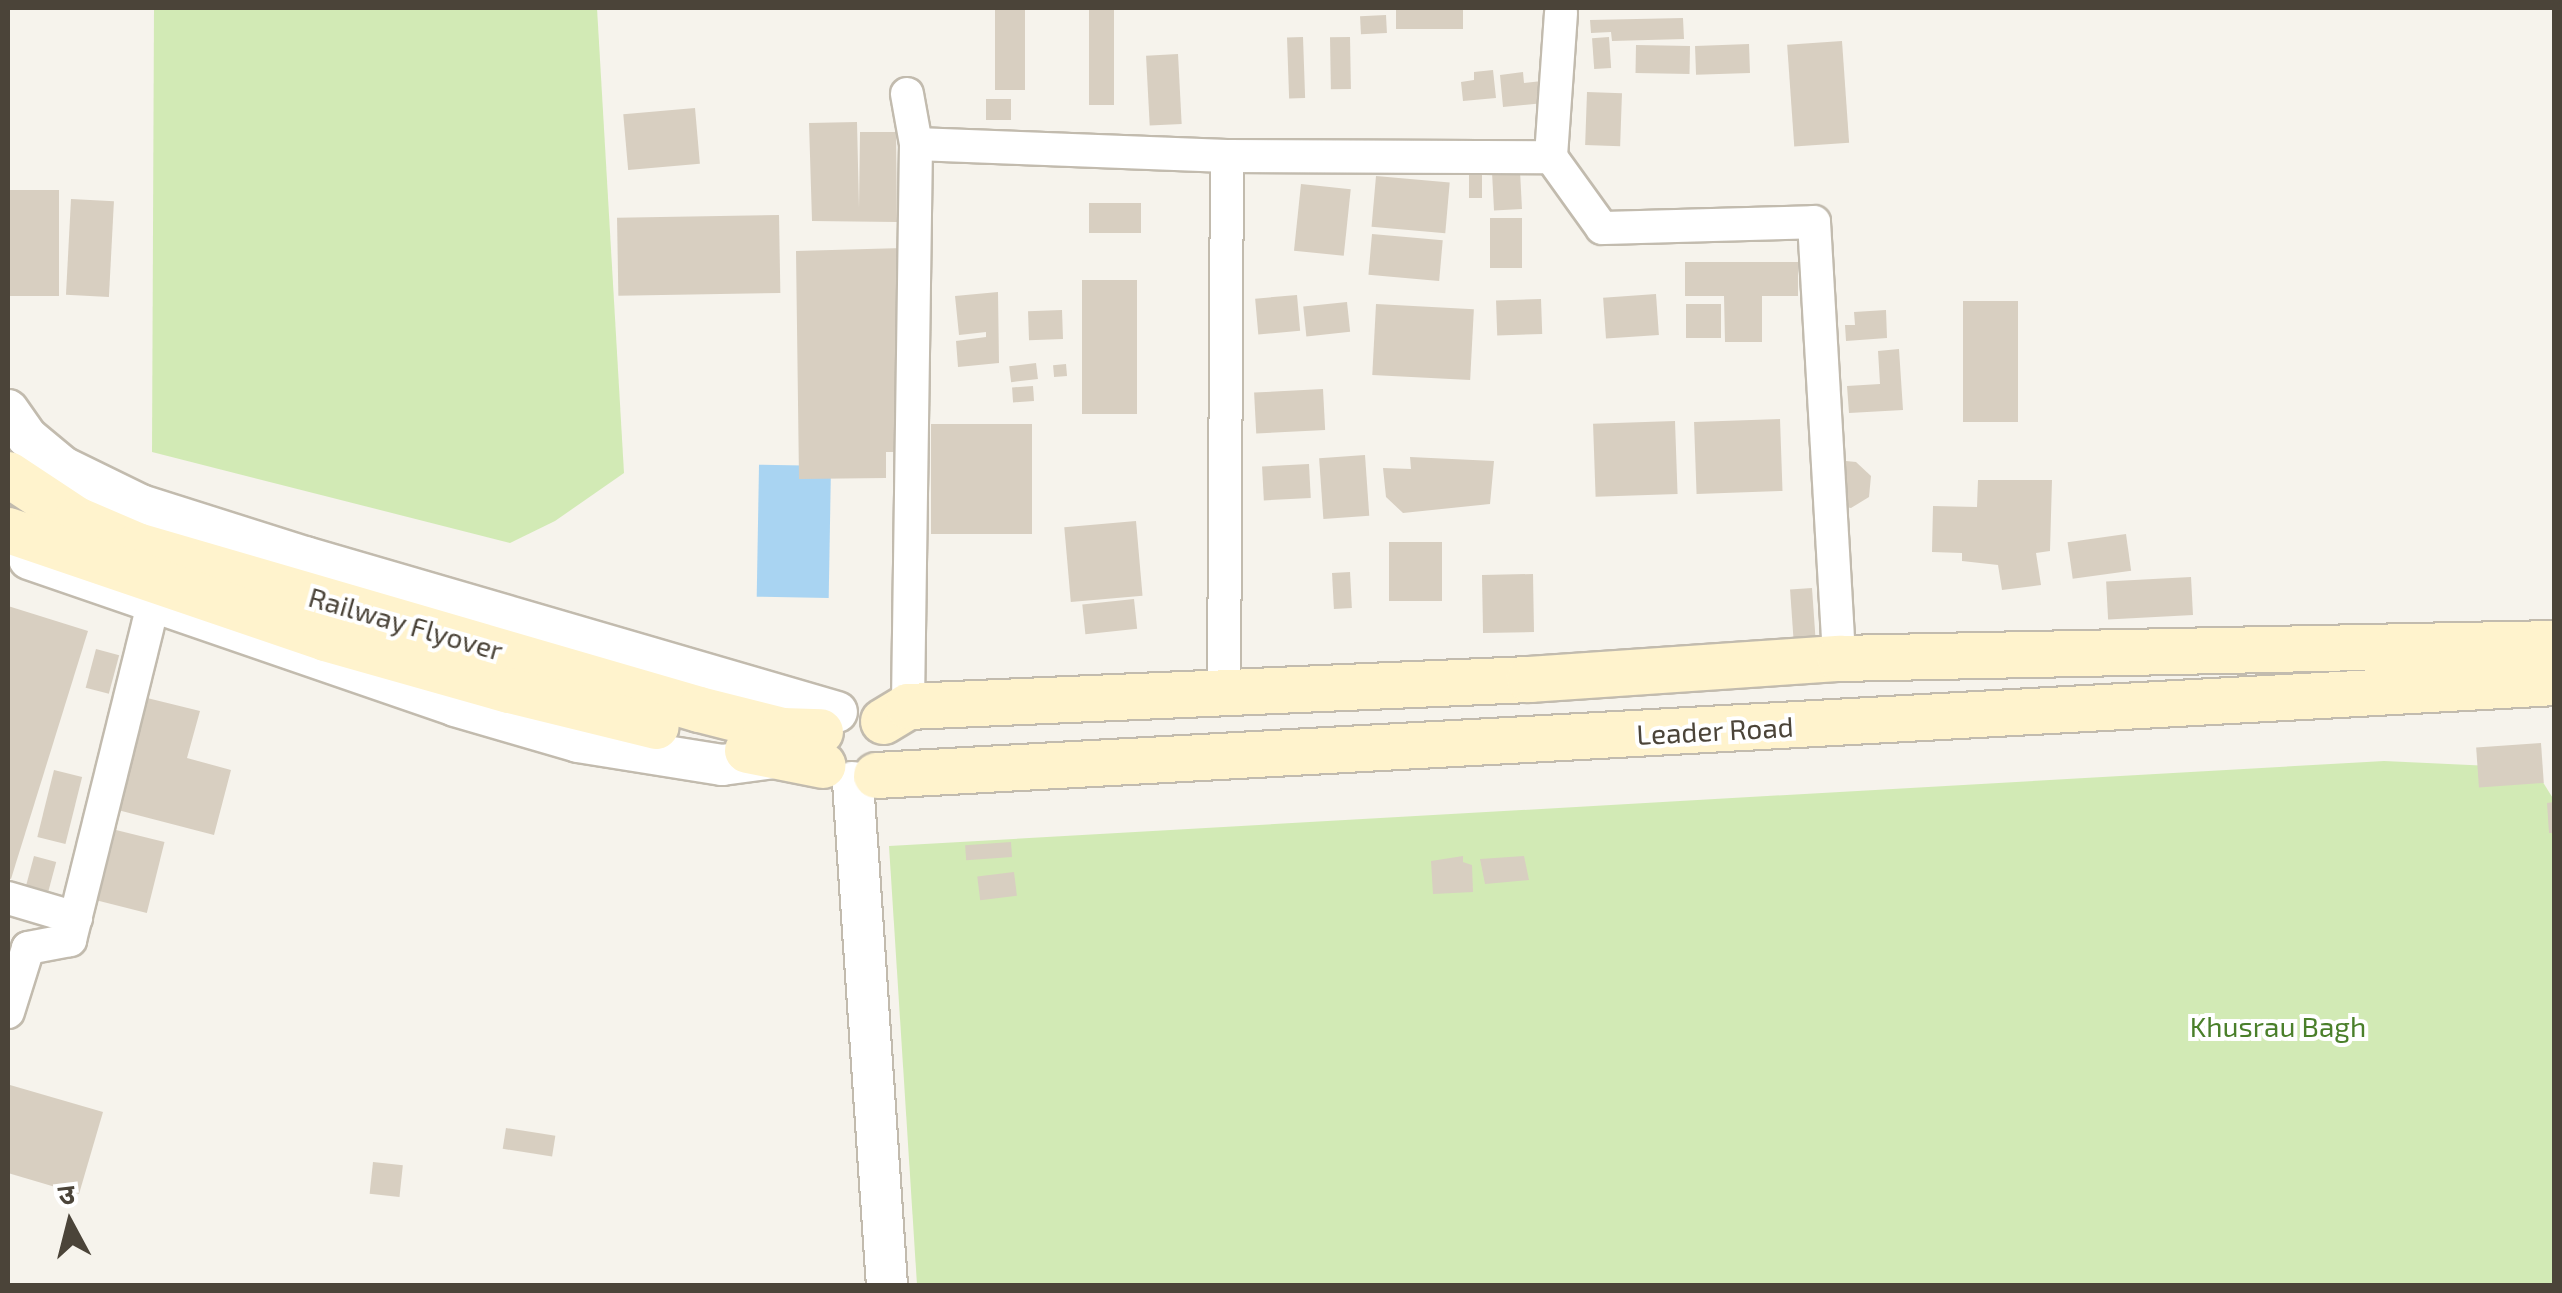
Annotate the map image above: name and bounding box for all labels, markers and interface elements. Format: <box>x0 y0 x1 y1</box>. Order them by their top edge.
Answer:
street label: Railway Flyover <box>305 579 507 667</box>
street label: Leader Road <box>1635 709 1795 751</box>
park label: Khusrau Bagh <box>2190 1009 2366 1043</box>
north arrow <box>20 1173 120 1273</box>
text: उ <box>56 1175 77 1211</box>

